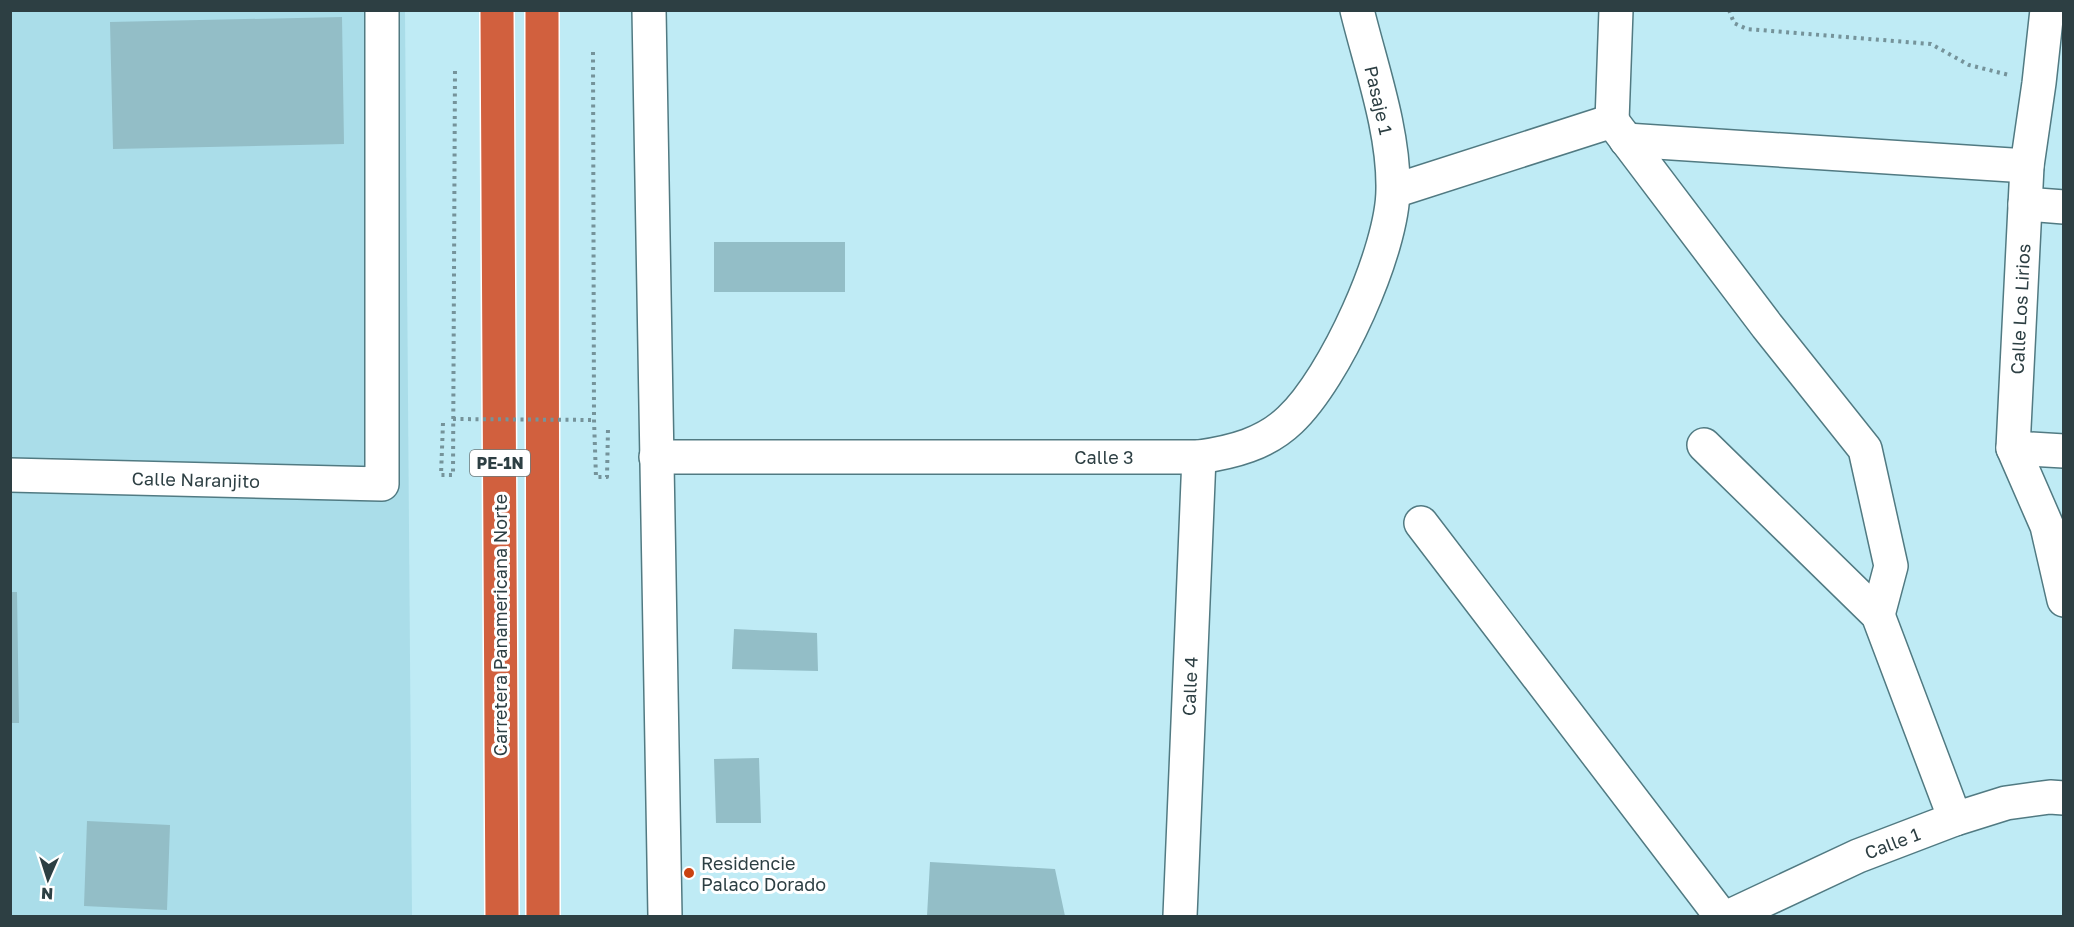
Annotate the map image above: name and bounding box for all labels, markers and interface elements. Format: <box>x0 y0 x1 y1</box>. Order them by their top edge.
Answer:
street label: Pasaje 1 <box>1360 63 1398 137</box>
street label: Calle Los Lirios <box>2006 243 2034 375</box>
street label: Calle 3 <box>1074 446 1134 468</box>
road number: PE-1N <box>470 450 530 476</box>
street label: Calle Naranjito <box>132 467 260 492</box>
street label: Carretera Panamericana Norte <box>489 494 511 756</box>
street label: Calle 4 <box>1177 656 1202 716</box>
street label: Calle 1 <box>1861 822 1923 863</box>
north arrow <box>18 849 78 909</box>
place label: Residencie Palaco Dorado <box>701 852 826 895</box>
marker: Residencie Palaco Dorado <box>682 866 696 880</box>
text: N <box>41 884 54 904</box>

